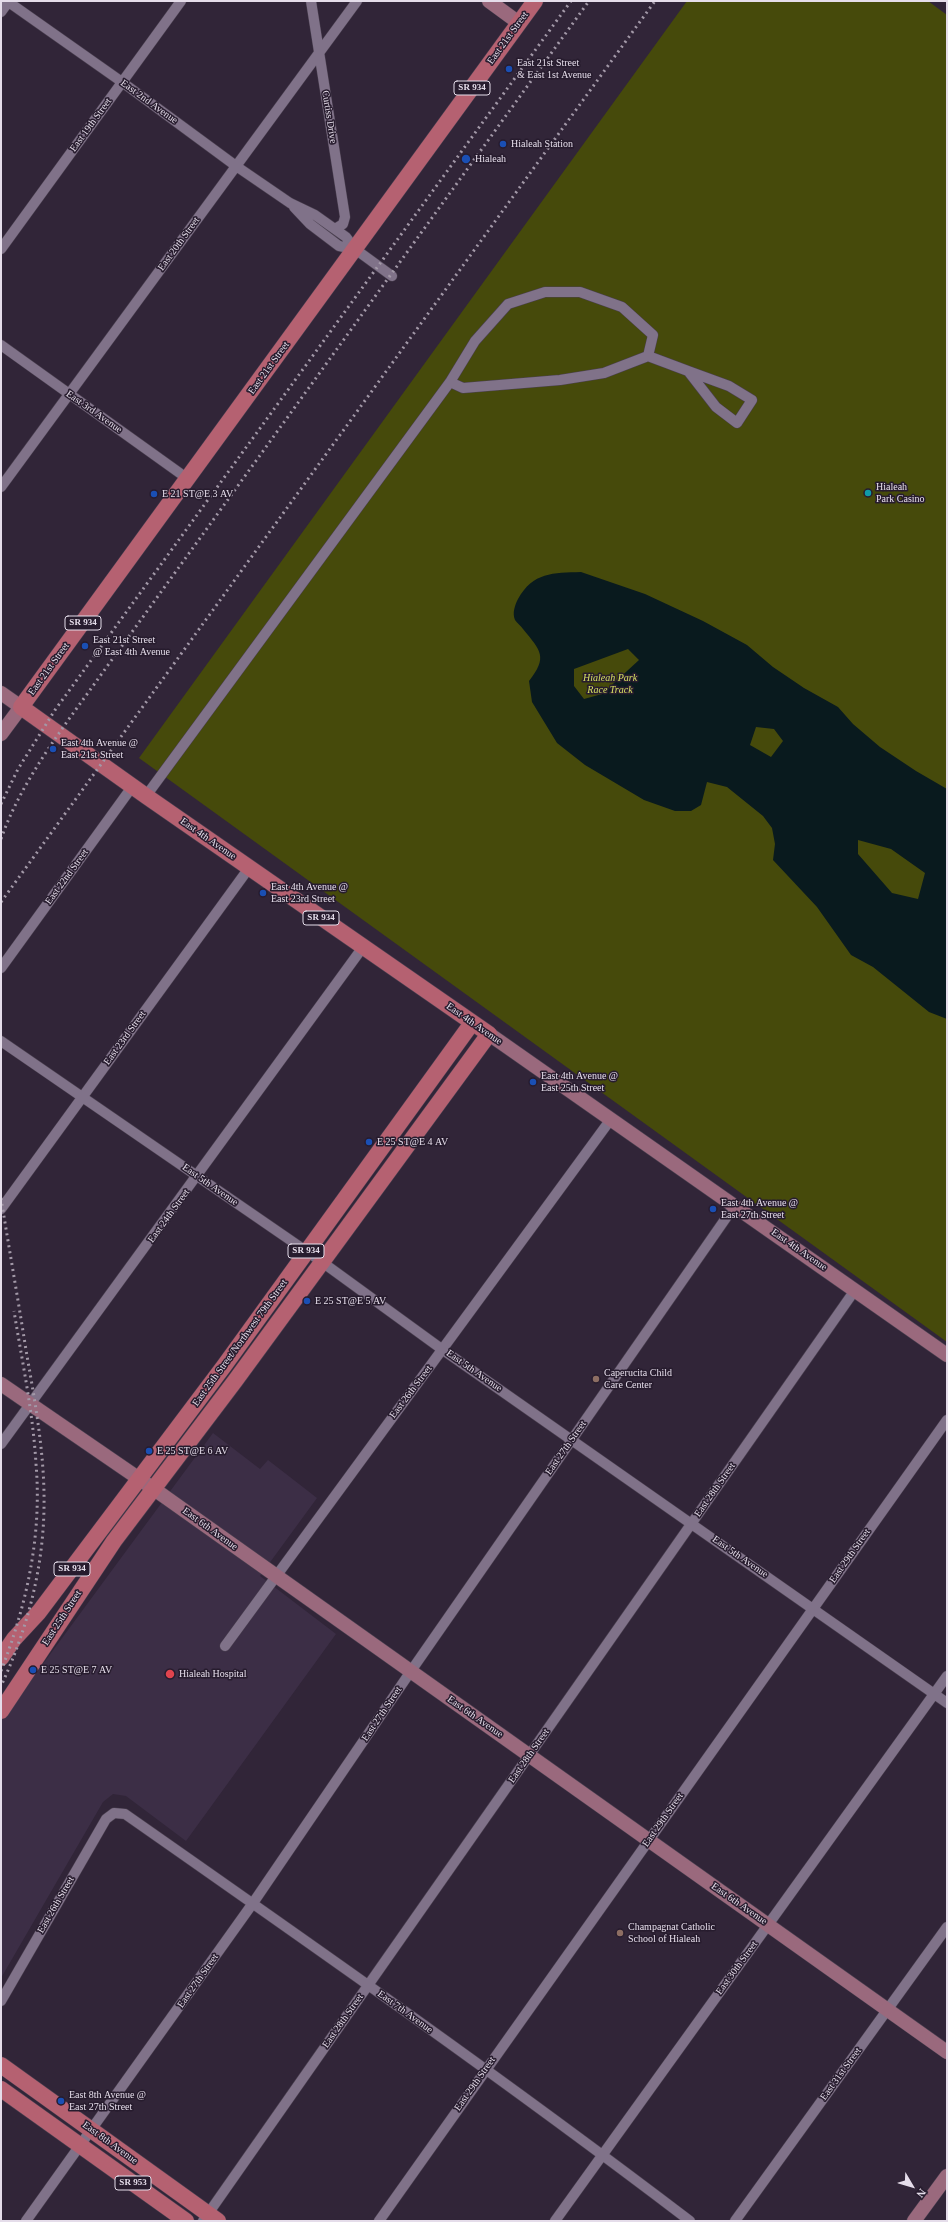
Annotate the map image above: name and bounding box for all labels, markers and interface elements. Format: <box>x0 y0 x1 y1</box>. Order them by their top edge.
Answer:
street label: East 21st Street <box>485 9 531 67</box>
place label: East 21st Street & East 1st Avenue <box>517 57 592 80</box>
marker: East 21st Street & East 1st Avenue <box>504 64 514 74</box>
street label: East 2nd Avenue <box>118 77 180 127</box>
road number: SR 934 <box>454 81 490 95</box>
street label: Curtiss Drive <box>319 90 339 144</box>
street label: East 19th Street <box>68 96 114 154</box>
place label: Hialeah Station <box>511 138 573 150</box>
marker: Hialeah Station <box>498 139 508 149</box>
marker: Hialeah <box>460 153 472 165</box>
place label: Hialeah <box>475 153 506 165</box>
street label: East 20th Street <box>156 215 202 273</box>
street label: East 21st Street <box>246 339 292 397</box>
street label: East 3rd Avenue <box>64 388 124 436</box>
place label: Hialeah Park Casino <box>876 481 925 504</box>
place label: E 21 ST@E 3 AV <box>162 488 233 500</box>
marker: Hialeah Park Casino <box>863 488 873 498</box>
marker: E 21 ST@E 3 AV <box>149 489 159 499</box>
road number: SR 934 <box>65 616 101 630</box>
place label: East 21st Street @ East 4th Avenue <box>93 634 170 658</box>
street label: East 21st Street <box>26 640 72 698</box>
marker: East 21st Street @ East 4th Avenue <box>80 641 90 651</box>
park label: Hialeah Park Race Track <box>583 672 637 696</box>
place label: East 4th Avenue @ East 21st Street <box>61 737 138 760</box>
marker: East 4th Avenue @ East 21st Street <box>48 744 58 754</box>
street label: East 4th Avenue <box>178 815 238 863</box>
street label: East 22nd Street <box>43 847 91 907</box>
place label: East 4th Avenue @ East 23rd Street <box>271 881 348 904</box>
marker: East 4th Avenue @ East 23rd Street <box>258 888 268 898</box>
road number: SR 934 <box>303 911 339 925</box>
street label: East 4th Avenue <box>444 1000 504 1048</box>
street label: East 23rd Street <box>101 1009 149 1067</box>
place label: East 4th Avenue @ East 25th Street <box>541 1070 618 1094</box>
marker: East 4th Avenue @ East 25th Street <box>528 1077 538 1087</box>
place label: E 25 ST@E 4 AV <box>377 1136 448 1148</box>
marker: E 25 ST@E 4 AV <box>364 1137 374 1147</box>
street label: East 5th Avenue <box>180 1161 240 1209</box>
street label: East 24th Street <box>146 1187 192 1245</box>
place label: East 4th Avenue @ East 27th Street <box>721 1197 798 1220</box>
marker: East 4th Avenue @ East 27th Street <box>708 1204 718 1214</box>
street label: East 4th Avenue <box>769 1226 829 1274</box>
road number: SR 934 <box>288 1244 324 1258</box>
street label: East 25th Street/Northwest 79th Street <box>190 1277 290 1409</box>
place label: E 25 ST@E 5 AV <box>315 1295 386 1307</box>
marker: E 25 ST@E 5 AV <box>302 1296 312 1306</box>
street label: East 5th Avenue <box>444 1347 504 1395</box>
street label: East 26th Street <box>387 1363 435 1421</box>
place label: Caperucita Child Care Center <box>604 1367 672 1390</box>
marker: Caperucita Child Care Center <box>591 1374 601 1384</box>
street label: East 27th Street <box>543 1419 589 1477</box>
place label: E 25 ST@E 6 AV <box>157 1445 228 1457</box>
marker: E 25 ST@E 6 AV <box>144 1446 154 1456</box>
street label: East 28th Street <box>692 1461 738 1519</box>
street label: East 6th Avenue <box>180 1505 240 1553</box>
street label: East 29th Street <box>827 1527 873 1585</box>
street label: East 5th Avenue <box>710 1533 770 1581</box>
road number: SR 934 <box>54 1562 90 1576</box>
street label: East 25th Street <box>40 1588 84 1648</box>
place label: E 25 ST@E 7 AV <box>41 1664 112 1676</box>
marker: E 25 ST@E 7 AV <box>28 1665 38 1675</box>
marker: Hialeah Hospital <box>164 1668 176 1680</box>
place label: Hialeah Hospital <box>179 1668 246 1680</box>
street label: East 27th Street <box>359 1684 405 1744</box>
street label: East 6th Avenue <box>445 1693 505 1741</box>
street label: East 28th Street <box>506 1727 552 1785</box>
street label: East 29th Street <box>640 1791 686 1849</box>
street label: East 26th Street <box>35 1875 77 1935</box>
street label: East 6th Avenue <box>709 1880 769 1928</box>
place label: Champagnat Catholic School of Hialeah <box>628 1921 715 1944</box>
marker: Champagnat Catholic School of Hialeah <box>615 1928 625 1938</box>
street label: East 30th Street <box>714 1939 760 1997</box>
street label: East 27th Street <box>175 1952 221 2010</box>
street label: East 7th Avenue <box>375 1988 435 2036</box>
street label: East 28th Street <box>320 1992 366 2050</box>
street label: East 31st Street <box>818 2045 864 2103</box>
street label: East 29th Street <box>452 2055 498 2113</box>
place label: East 8th Avenue @ East 27th Street <box>69 2089 146 2112</box>
marker: East 8th Avenue @ East 27th Street <box>56 2096 66 2106</box>
street label: East 8th Avenue <box>80 2119 140 2167</box>
north arrow <box>892 2166 932 2206</box>
road number: SR 953 <box>115 2176 151 2190</box>
text: N <box>914 2187 929 2200</box>

